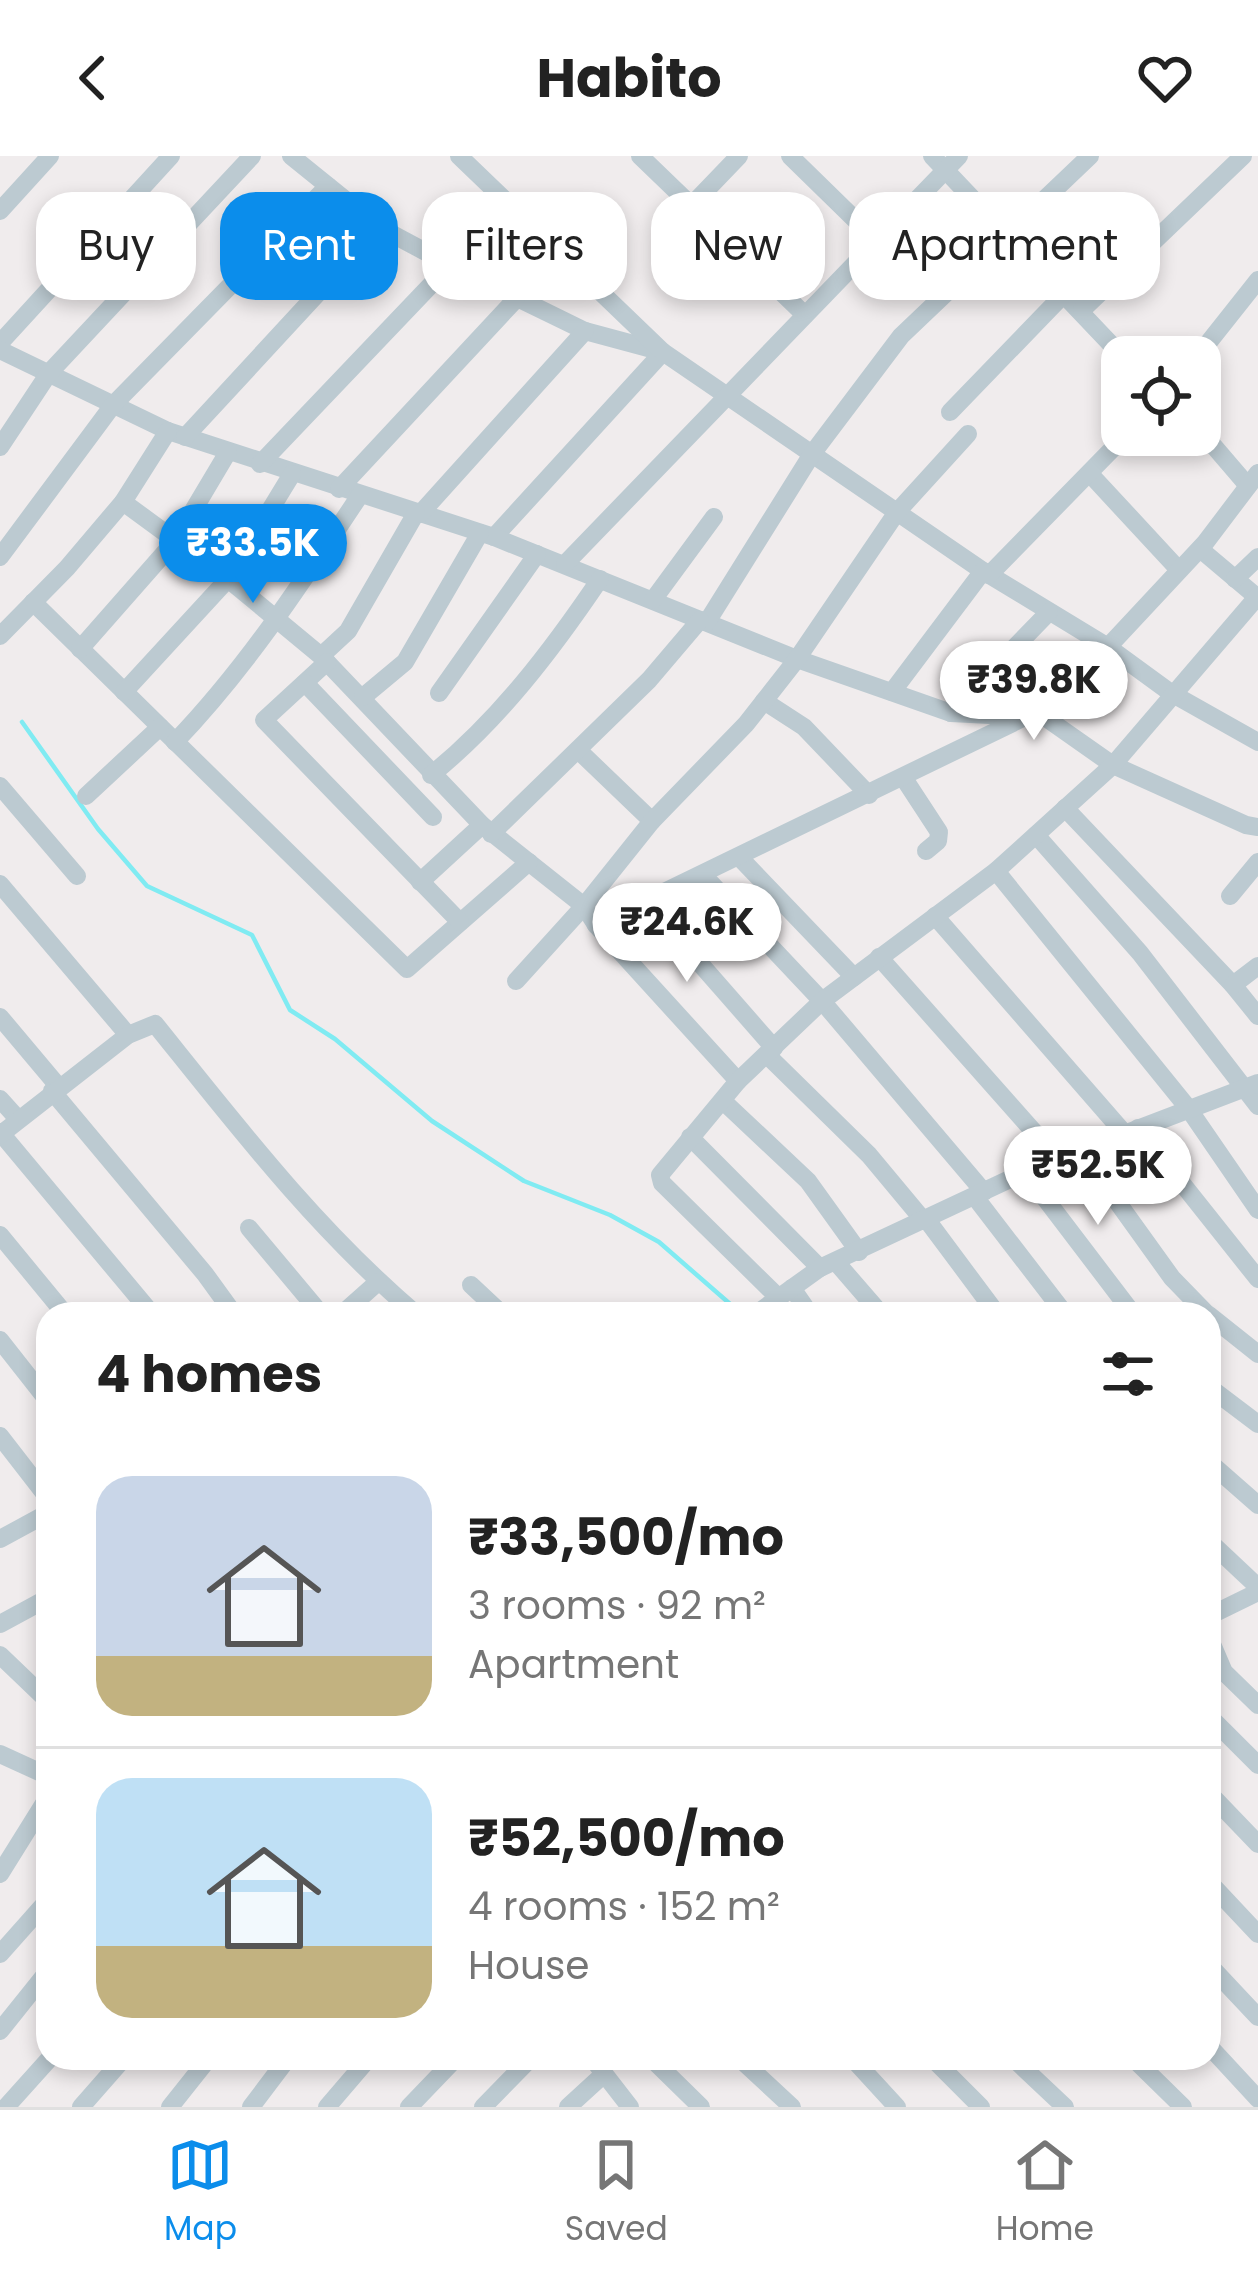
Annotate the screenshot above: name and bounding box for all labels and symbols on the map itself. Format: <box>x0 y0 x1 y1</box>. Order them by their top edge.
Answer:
pin: ₹33.5K <box>155 504 351 606</box>
pin: ₹39.8K <box>936 641 1132 743</box>
pin: ₹24.6K <box>589 883 785 985</box>
pin: ₹52.5K <box>1000 1126 1196 1228</box>

